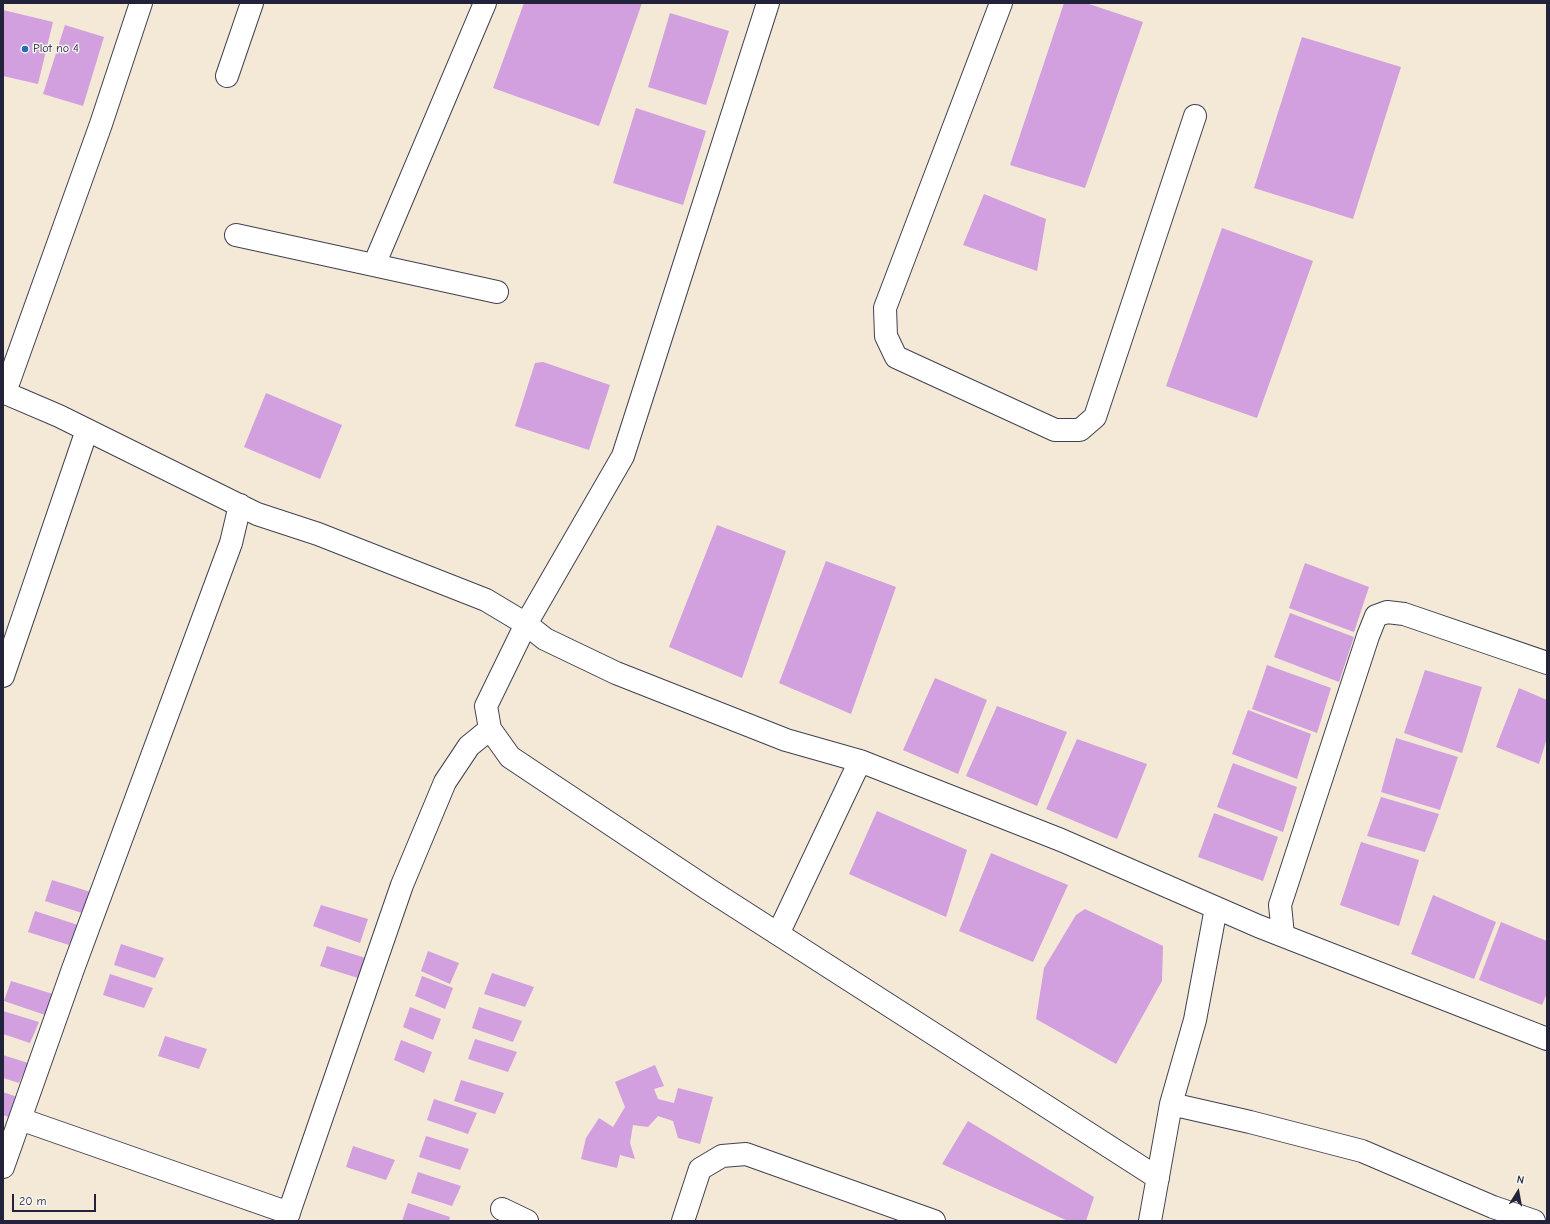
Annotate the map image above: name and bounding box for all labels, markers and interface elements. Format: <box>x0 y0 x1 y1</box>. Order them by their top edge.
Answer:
place label: Plot no 4 <box>33 42 79 56</box>
marker: Plot no 4 <box>20 44 30 54</box>
north arrow <box>1498 1172 1538 1212</box>
text: N <box>1516 1173 1525 1187</box>
scale bar <box>14 1186 98 1212</box>
text: 20 m <box>19 1194 47 1208</box>

